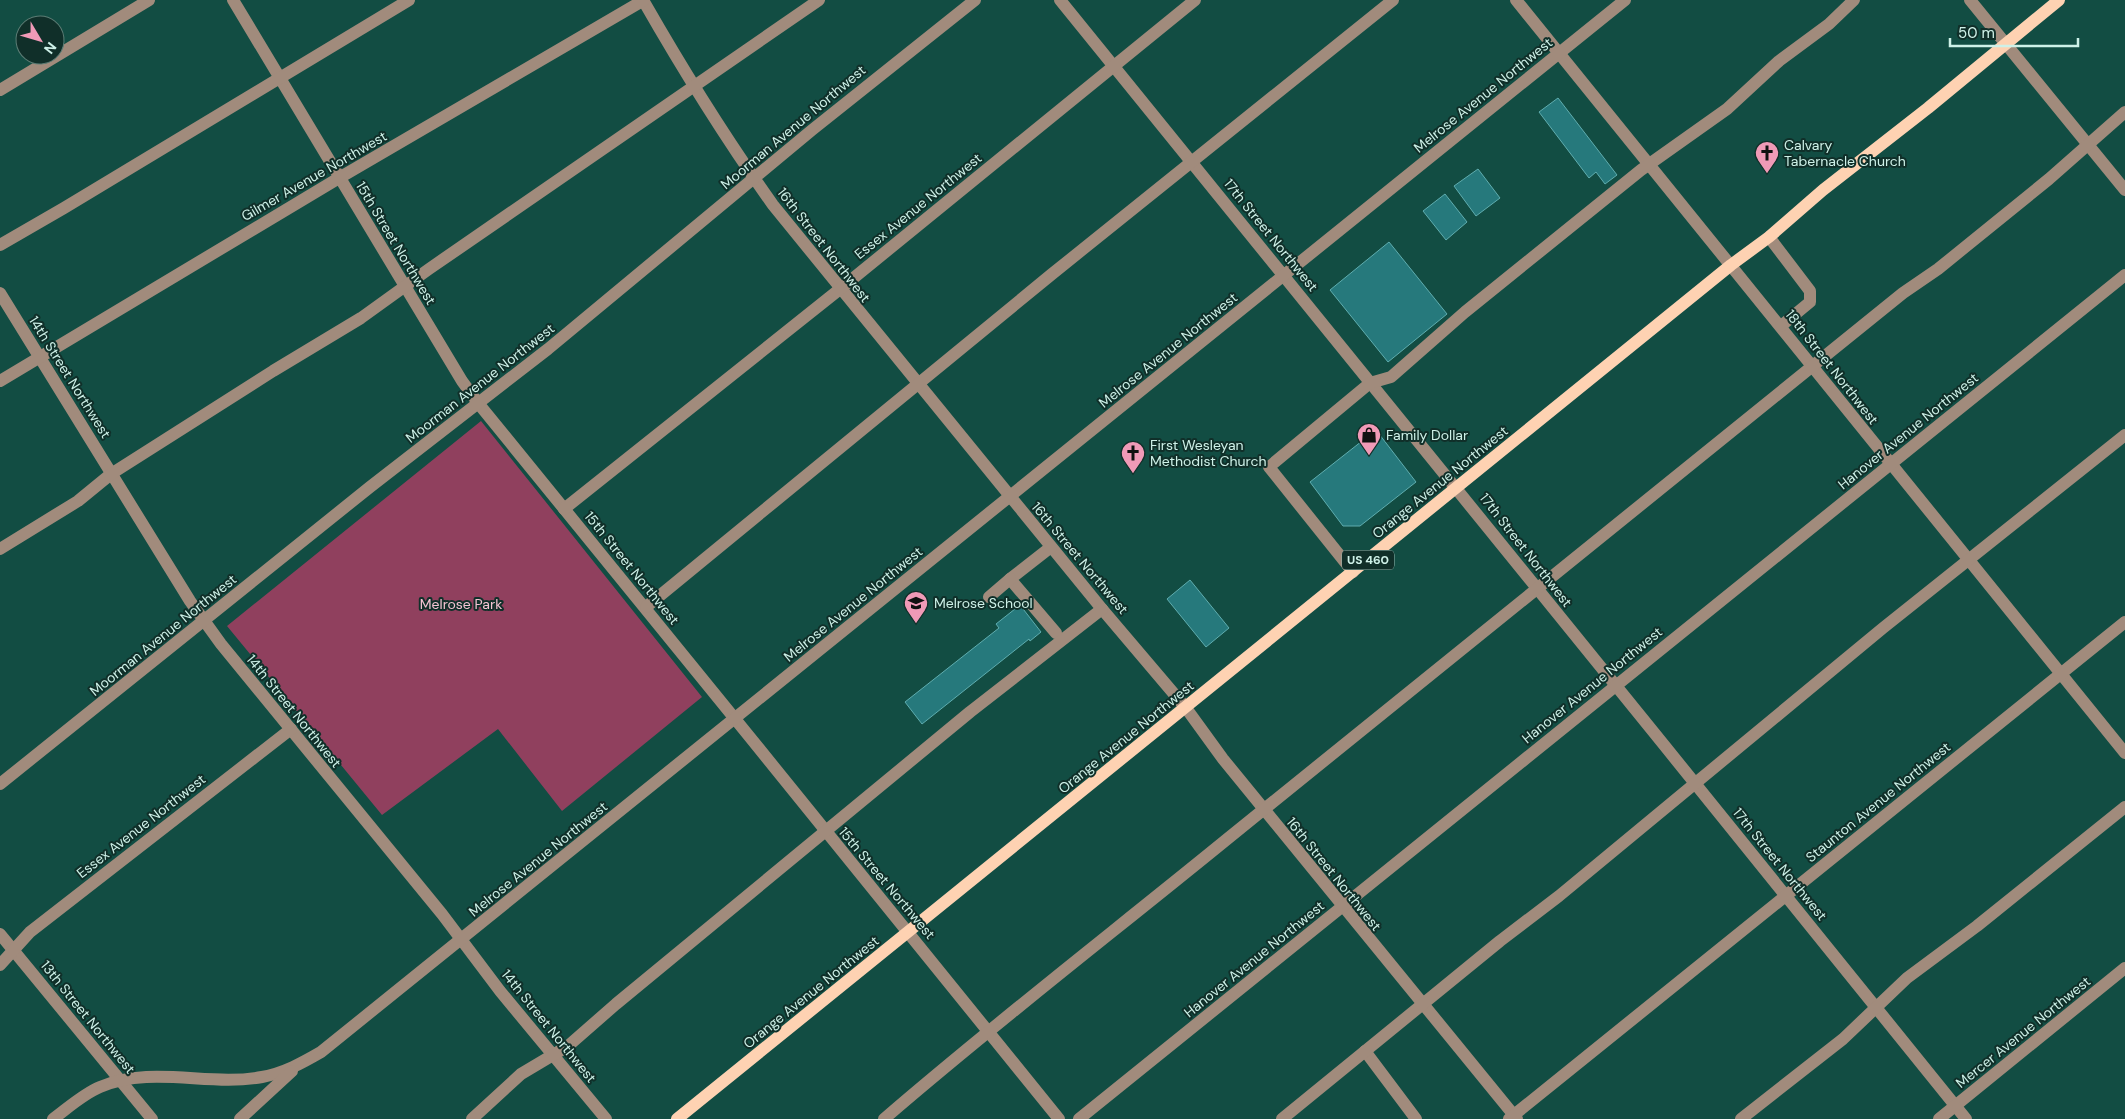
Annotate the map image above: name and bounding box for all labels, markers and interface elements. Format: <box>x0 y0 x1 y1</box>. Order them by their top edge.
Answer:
north arrow <box>15 15 65 65</box>
scale bar <box>1950 15 2078 47</box>
text: 50 m <box>1958 23 1995 43</box>
street label: Melrose Avenue Northwest <box>1410 33 1556 157</box>
text: N <box>40 38 60 58</box>
street label: Moorman Avenue Northwest <box>717 61 869 193</box>
street label: Gilmer Avenue Northwest <box>238 127 390 225</box>
place label: Calvary Tabernacle Church <box>1784 136 1906 170</box>
church icon: Calvary Tabernacle Church <box>1754 140 1780 174</box>
street label: Essex Avenue Northwest <box>851 149 985 263</box>
street label: 17th Street Northwest <box>1220 175 1322 295</box>
street label: 15th Street Northwest <box>352 178 440 308</box>
street label: 16th Street Northwest <box>773 184 875 306</box>
street label: Melrose Avenue Northwest <box>1095 288 1241 412</box>
street label: 18th Street Northwest <box>1782 306 1882 428</box>
street label: 14th Street Northwest <box>25 313 115 441</box>
street label: Moorman Avenue Northwest <box>402 319 558 447</box>
street label: Hanover Avenue Northwest <box>1834 369 1982 493</box>
shop icon: Family Dollar <box>1356 422 1382 456</box>
street label: Orange Avenue Northwest <box>1368 422 1512 542</box>
place label: Family Dollar <box>1386 426 1468 444</box>
place label: First Wesleyan Methodist Church <box>1150 436 1266 470</box>
church icon: First Wesleyan Methodist Church <box>1120 440 1146 474</box>
street label: 17th Street Northwest <box>1476 489 1576 611</box>
street label: 16th Street Northwest <box>1028 498 1132 618</box>
street label: 15th Street Northwest <box>581 508 683 628</box>
street label: Melrose Avenue Northwest <box>780 542 926 666</box>
road number: US 460 <box>1342 550 1394 570</box>
street label: Moorman Avenue Northwest <box>86 570 240 700</box>
school or university icon: Melrose School <box>903 590 929 624</box>
place label: Melrose School <box>934 594 1033 612</box>
park label: Melrose Park <box>420 595 502 613</box>
street label: Hanover Avenue Northwest <box>1518 623 1666 747</box>
street label: 14th Street Northwest <box>243 651 345 771</box>
street label: Orange Avenue Northwest <box>1054 677 1198 797</box>
street label: Staunton Avenue Northwest <box>1802 738 1954 866</box>
street label: Essex Avenue Northwest <box>73 770 209 882</box>
street label: Melrose Avenue Northwest <box>465 797 611 921</box>
street label: 17th Street Northwest <box>1729 804 1831 924</box>
street label: 16th Street Northwest <box>1283 814 1385 934</box>
street label: 15th Street Northwest <box>835 823 939 943</box>
street label: Hanover Avenue Northwest <box>1180 897 1328 1021</box>
street label: Orange Avenue Northwest <box>739 932 883 1052</box>
street label: 13th Street Northwest <box>37 957 139 1077</box>
street label: 14th Street Northwest <box>498 966 600 1086</box>
street label: Mercer Avenue Northwest <box>1952 972 2094 1092</box>

